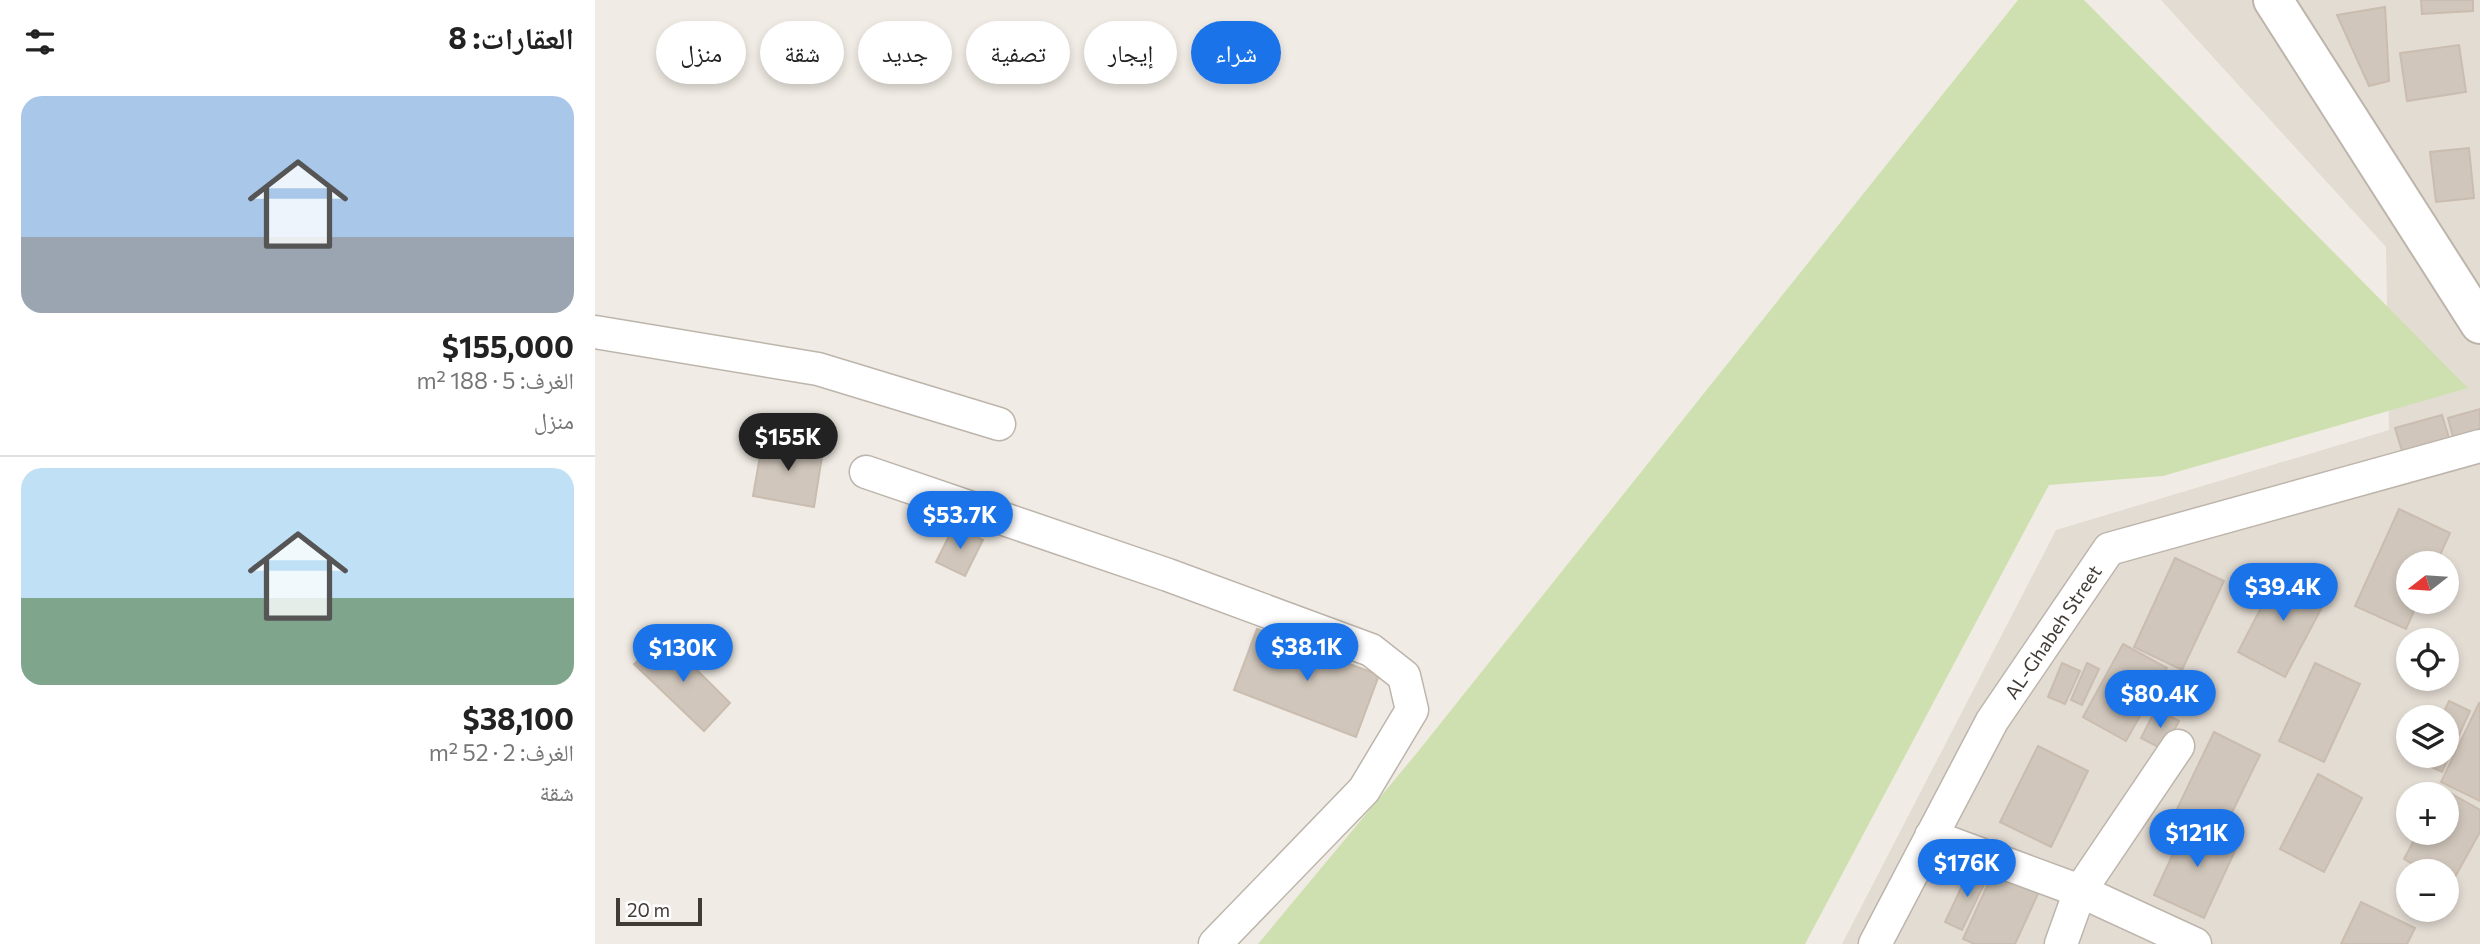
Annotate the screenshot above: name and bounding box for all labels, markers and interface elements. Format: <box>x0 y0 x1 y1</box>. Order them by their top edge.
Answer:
text: العقارات: 8 <box>448 18 574 55</box>
chip: منزل <box>656 21 746 84</box>
chip: شقة <box>760 21 844 84</box>
chip: جديد <box>858 21 952 84</box>
chip: تصفية <box>966 21 1070 84</box>
chip: إيجار <box>1084 21 1177 84</box>
chip: شراء <box>1191 21 1281 84</box>
icon: filters <box>21 23 59 61</box>
icon: home <box>235 141 361 267</box>
text: $155,000 <box>442 327 574 364</box>
text: الغرف: 5 · 188 m² <box>417 366 574 394</box>
text: منزل <box>534 406 574 434</box>
pin: $155K <box>739 414 837 473</box>
text: $155K <box>755 422 821 450</box>
pin: $53.7K <box>903 491 1017 551</box>
text: $53.7K <box>923 500 997 528</box>
icon: home <box>235 513 361 639</box>
north arrow <box>2396 551 2459 614</box>
map controls <box>2396 551 2459 922</box>
street label: AL-Ghabeh Street <box>1999 560 2106 703</box>
pin: $39.4K <box>2226 564 2340 623</box>
text: $39.4K <box>2245 572 2321 600</box>
pin: $130K <box>634 624 732 684</box>
pin: $38.1K <box>1250 624 1364 683</box>
button: locate <box>2396 628 2459 691</box>
text: $38.1K <box>1271 632 1343 660</box>
text: $130K <box>649 633 717 661</box>
pin: $80.4K <box>2103 670 2217 730</box>
text: $80.4K <box>2121 679 2199 707</box>
text: $38,100 <box>462 699 574 736</box>
button: layers <box>2396 705 2459 768</box>
text: الغرف: 2 · 52 m² <box>429 738 574 766</box>
text: شقة <box>540 778 574 806</box>
button: + <box>2396 782 2459 845</box>
pin: $121K <box>2148 810 2246 869</box>
text: $121K <box>2165 818 2229 846</box>
pin: $176K <box>1918 839 2016 899</box>
text: $176K <box>1934 848 2000 876</box>
button: − <box>2396 859 2459 922</box>
scale bar <box>616 895 702 927</box>
text: 20 m <box>627 898 670 921</box>

